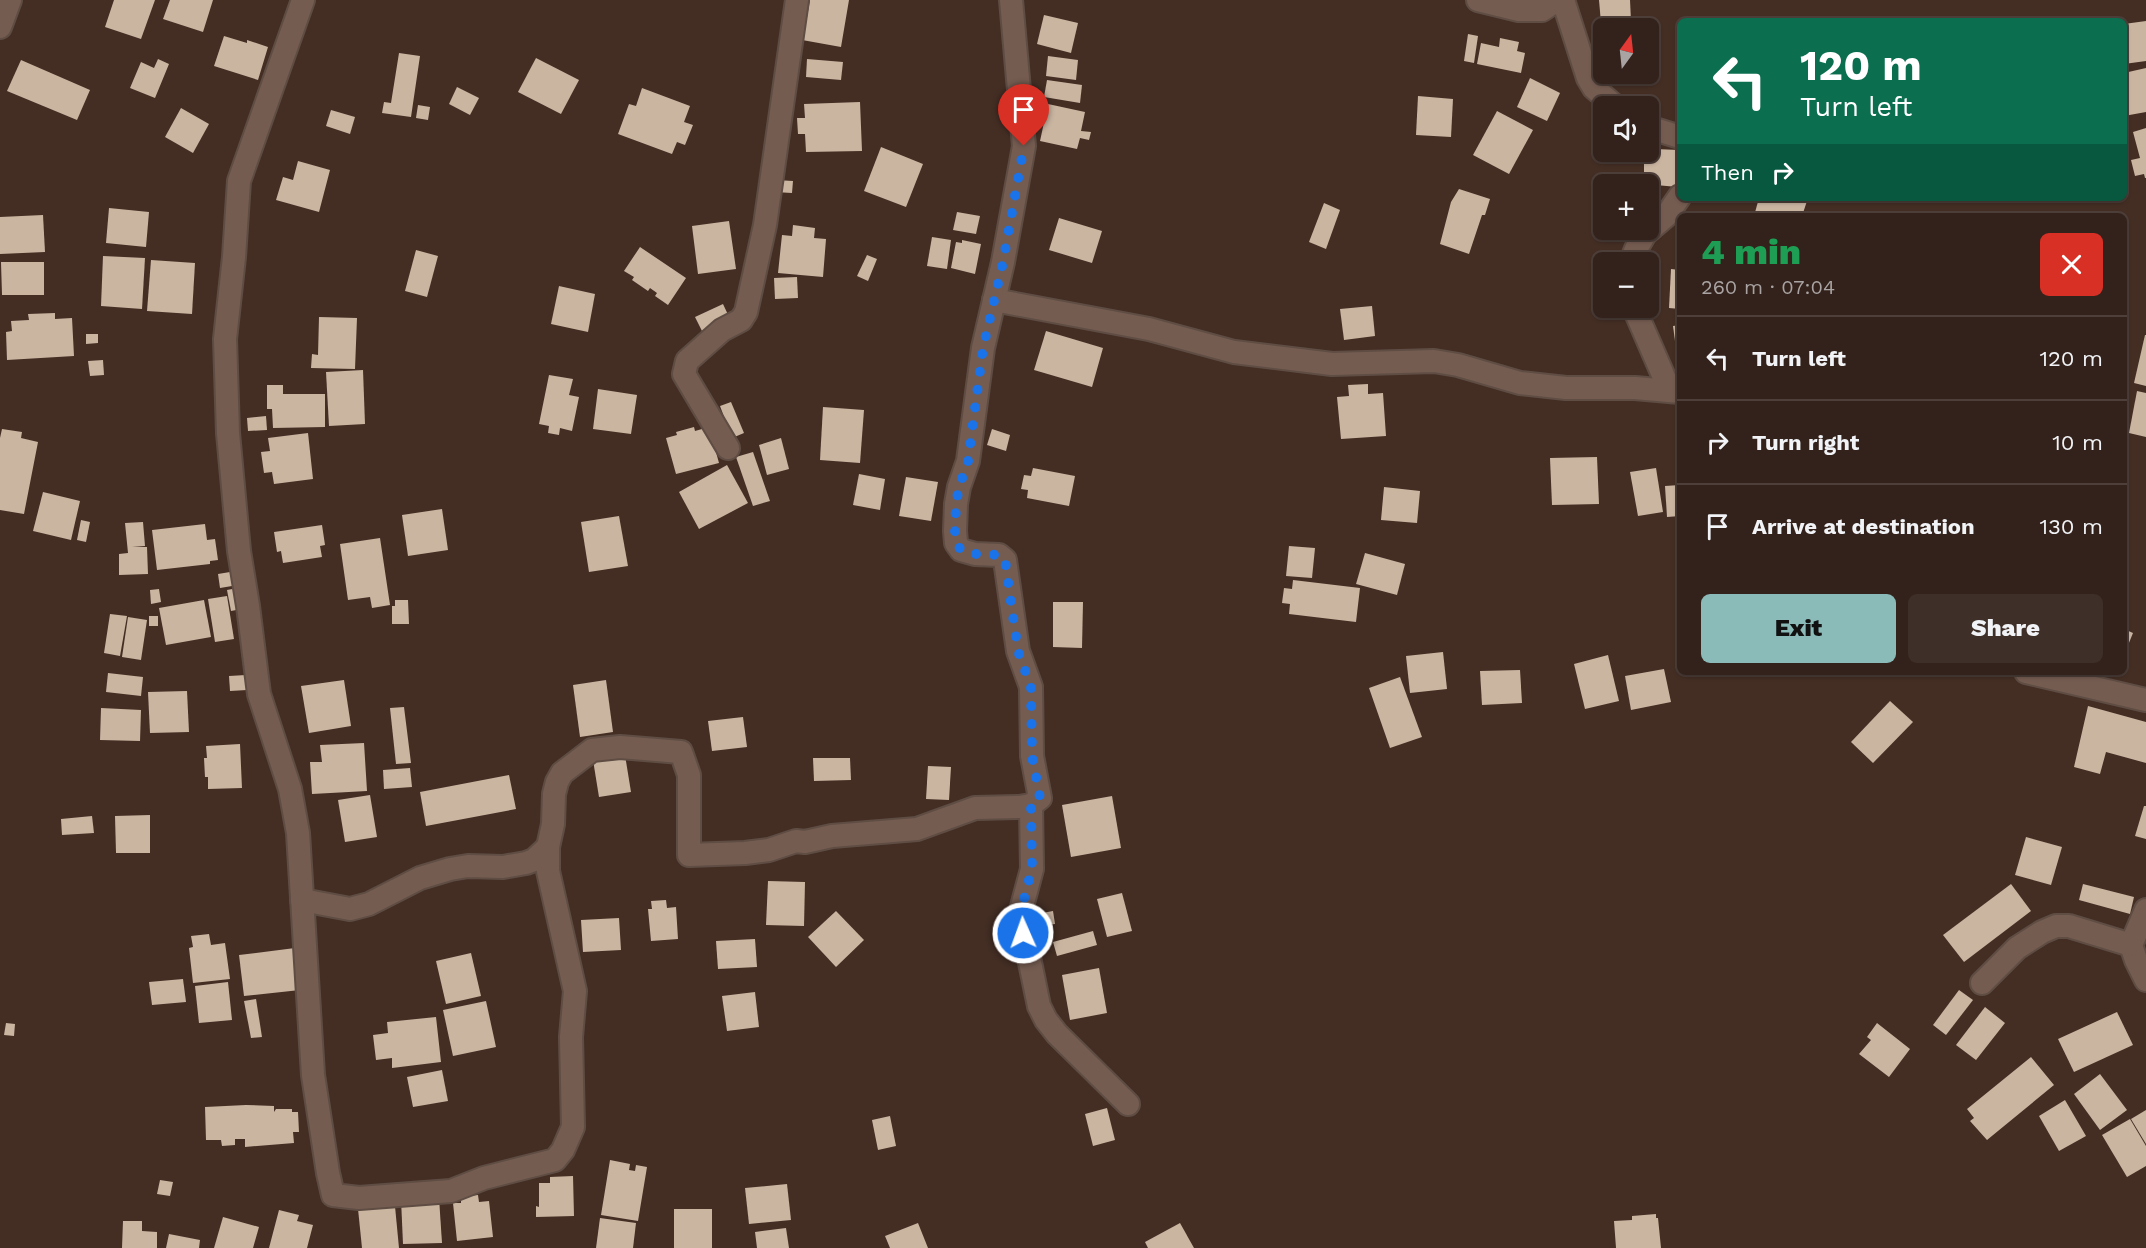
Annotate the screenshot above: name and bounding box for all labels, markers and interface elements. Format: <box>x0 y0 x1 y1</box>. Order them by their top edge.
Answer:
north arrow <box>1593 18 1659 84</box>
map controls <box>1593 18 1659 318</box>
text: 120 m <box>1800 41 1922 90</box>
icon: left <box>1701 42 1779 120</box>
pin <box>998 84 1049 146</box>
text: Turn left <box>1800 91 1912 123</box>
icon: arrive <box>1007 93 1040 126</box>
button: sound <box>1593 96 1659 162</box>
icon: right <box>1766 156 1799 189</box>
text: Then <box>1701 160 1754 185</box>
button: + <box>1593 174 1659 240</box>
text: 4 min <box>1701 231 1801 273</box>
button: close <box>2040 233 2103 296</box>
button: − <box>1593 252 1659 318</box>
text: 260 m · 07:04 <box>1701 275 1835 299</box>
icon: left <box>1701 342 1734 375</box>
text: Turn left <box>1752 346 1846 371</box>
text: 120 m <box>2039 346 2103 371</box>
icon: right <box>1701 426 1734 459</box>
text: Turn right <box>1752 430 1859 455</box>
text: 10 m <box>2052 430 2103 455</box>
icon: arrive <box>1701 510 1734 543</box>
text: Arrive at destination <box>1752 514 1975 539</box>
text: 130 m <box>2039 514 2103 539</box>
button: Exit <box>1701 594 1896 663</box>
button: Share <box>1908 594 2103 663</box>
position arrow <box>991 901 1055 965</box>

